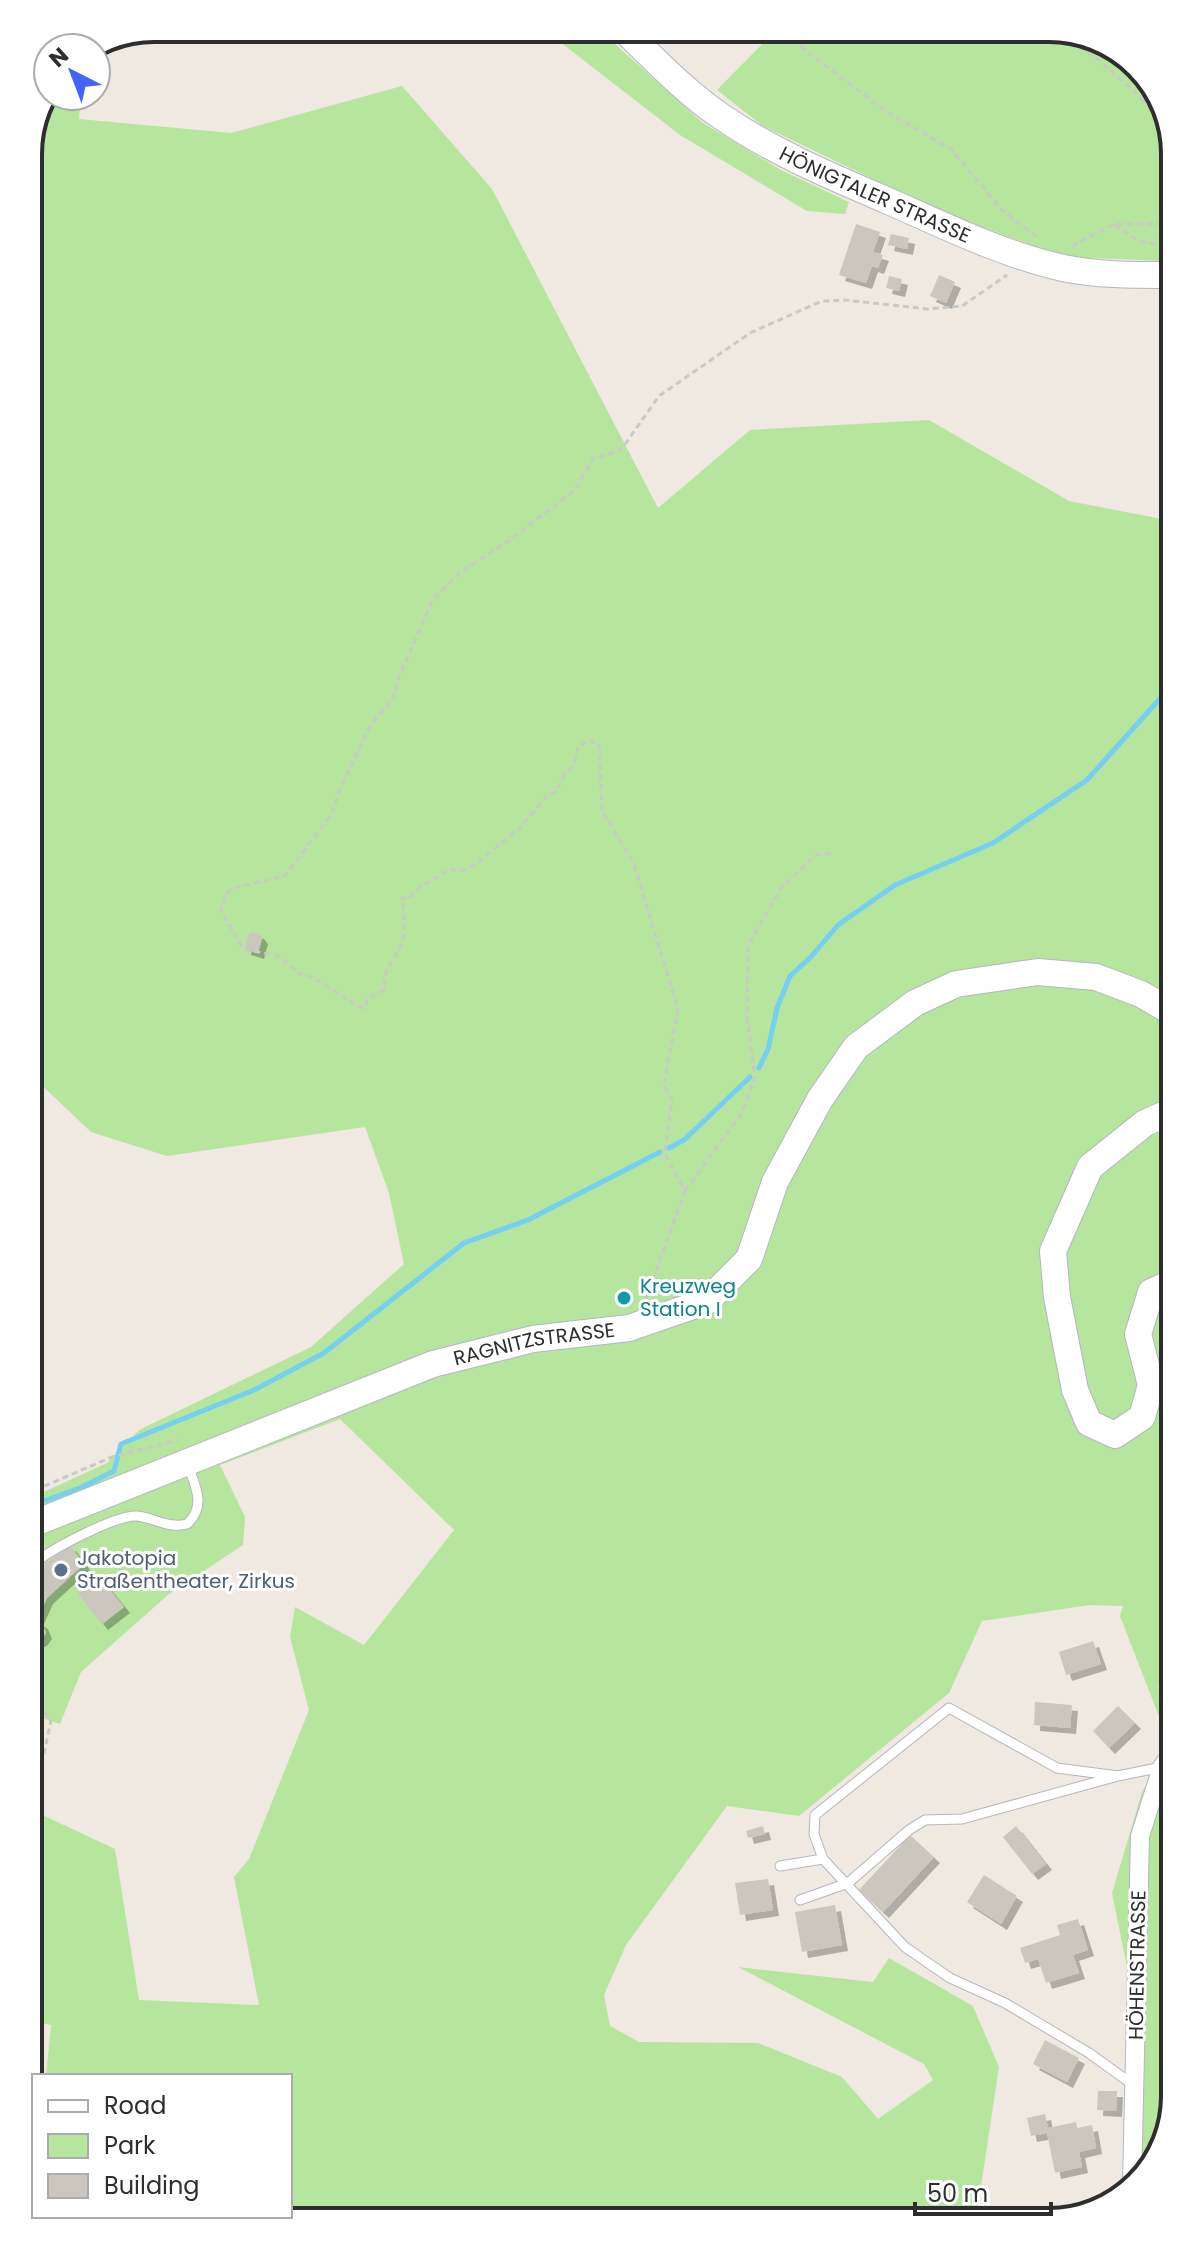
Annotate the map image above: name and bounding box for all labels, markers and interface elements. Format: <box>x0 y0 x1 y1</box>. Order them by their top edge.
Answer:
north arrow <box>32 32 112 112</box>
text: N <box>42 40 75 75</box>
street label: HÖNIGTALER STRASSE <box>775 140 975 250</box>
place label: Kreuzweg Station I <box>640 1272 736 1323</box>
marker: Kreuzweg Station I <box>615 1289 633 1307</box>
street label: RAGNITZSTRASSE <box>450 1316 616 1372</box>
place label: Jakotopia Straßentheater, Zirkus <box>77 1544 295 1595</box>
marker: Jakotopia Straßentheater, Zirkus <box>52 1561 70 1579</box>
street label: HÖHENSTRASSE <box>1122 1890 1152 2040</box>
legend <box>32 2074 292 2218</box>
text: Road <box>104 2089 166 2122</box>
text: Park <box>104 2129 156 2162</box>
scale bar <box>915 2166 1051 2216</box>
text: Building <box>104 2169 200 2202</box>
text: 50 m <box>927 2177 988 2210</box>

